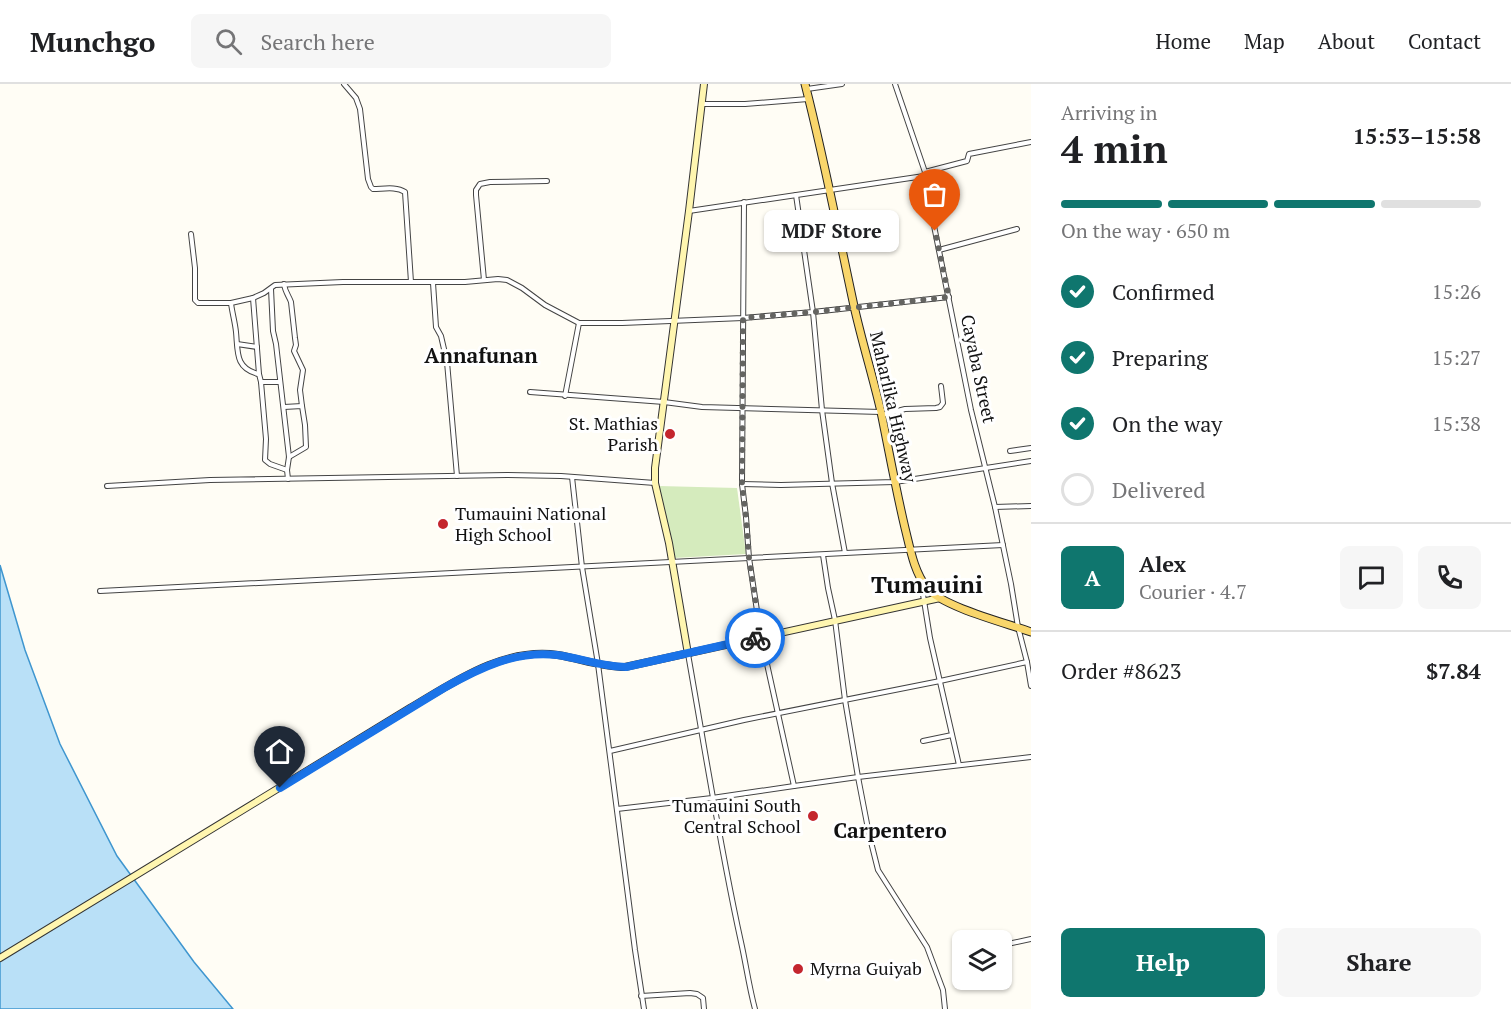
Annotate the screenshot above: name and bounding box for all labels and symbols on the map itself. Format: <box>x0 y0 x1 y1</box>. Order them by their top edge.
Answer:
pin <box>909 169 960 231</box>
callout: MDF Store <box>764 210 899 252</box>
street label: Cayaba Street <box>956 312 1002 425</box>
street label: Maharlika Highway <box>865 329 923 486</box>
district label: Annafunan <box>424 341 538 369</box>
place label: St. Mathias Parish <box>569 411 658 456</box>
marker: St. Mathias Parish <box>663 427 677 441</box>
place label: Tumauini National High School <box>455 501 606 546</box>
marker: Tumauini National High School <box>436 517 450 531</box>
district label: Tumauini <box>871 568 983 600</box>
courier <box>725 608 785 668</box>
pin <box>254 726 305 788</box>
place label: Tumauini South Central School <box>672 793 801 838</box>
marker: Tumauini South Central School <box>806 809 820 823</box>
district label: Carpentero <box>833 816 947 844</box>
place label: Myrna Guiyab <box>810 956 922 980</box>
marker: Myrna Guiyab <box>791 962 805 976</box>

